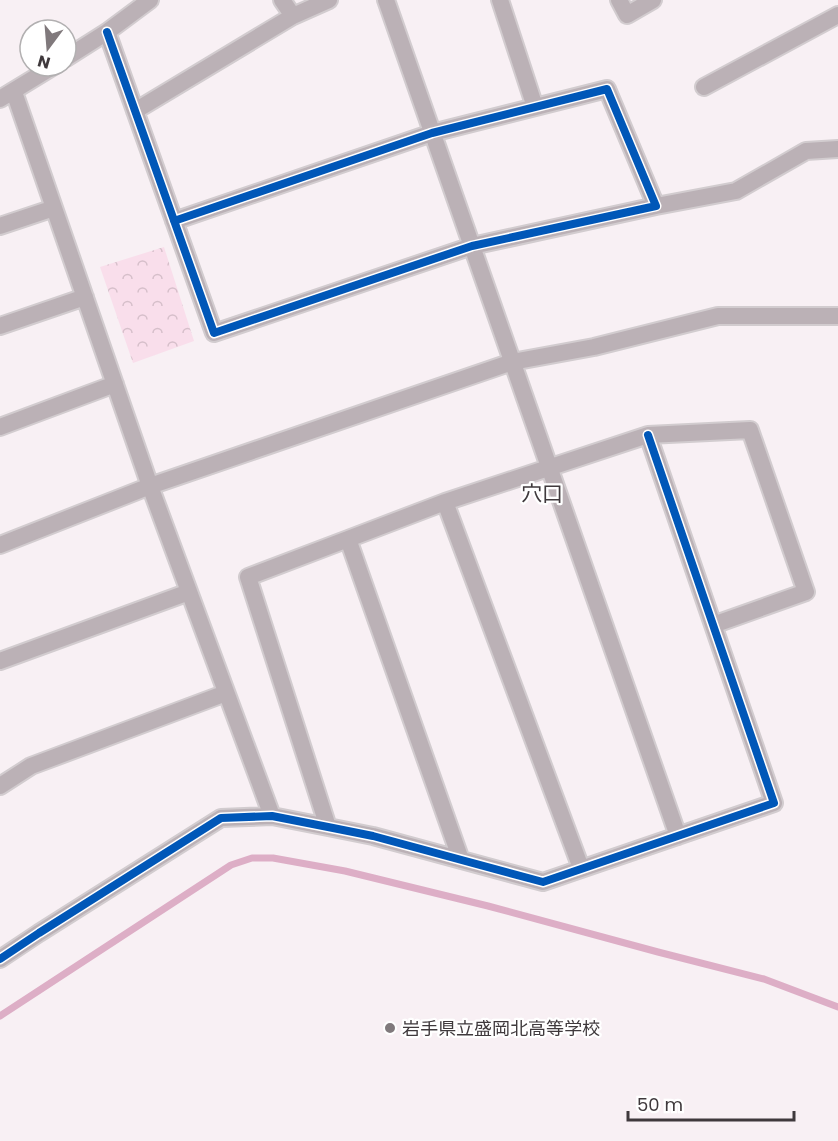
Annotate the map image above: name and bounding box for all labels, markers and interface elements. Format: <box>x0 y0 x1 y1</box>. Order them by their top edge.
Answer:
north arrow <box>18 18 78 78</box>
text: N <box>35 49 53 75</box>
district label: 穴口 <box>521 479 563 508</box>
place label: 岩手県立盛岡北高等学校 <box>402 1016 600 1041</box>
marker: 岩手県立盛岡北高等学校 <box>383 1021 397 1035</box>
scale bar <box>628 1084 794 1122</box>
text: 50 m <box>637 1092 683 1117</box>

